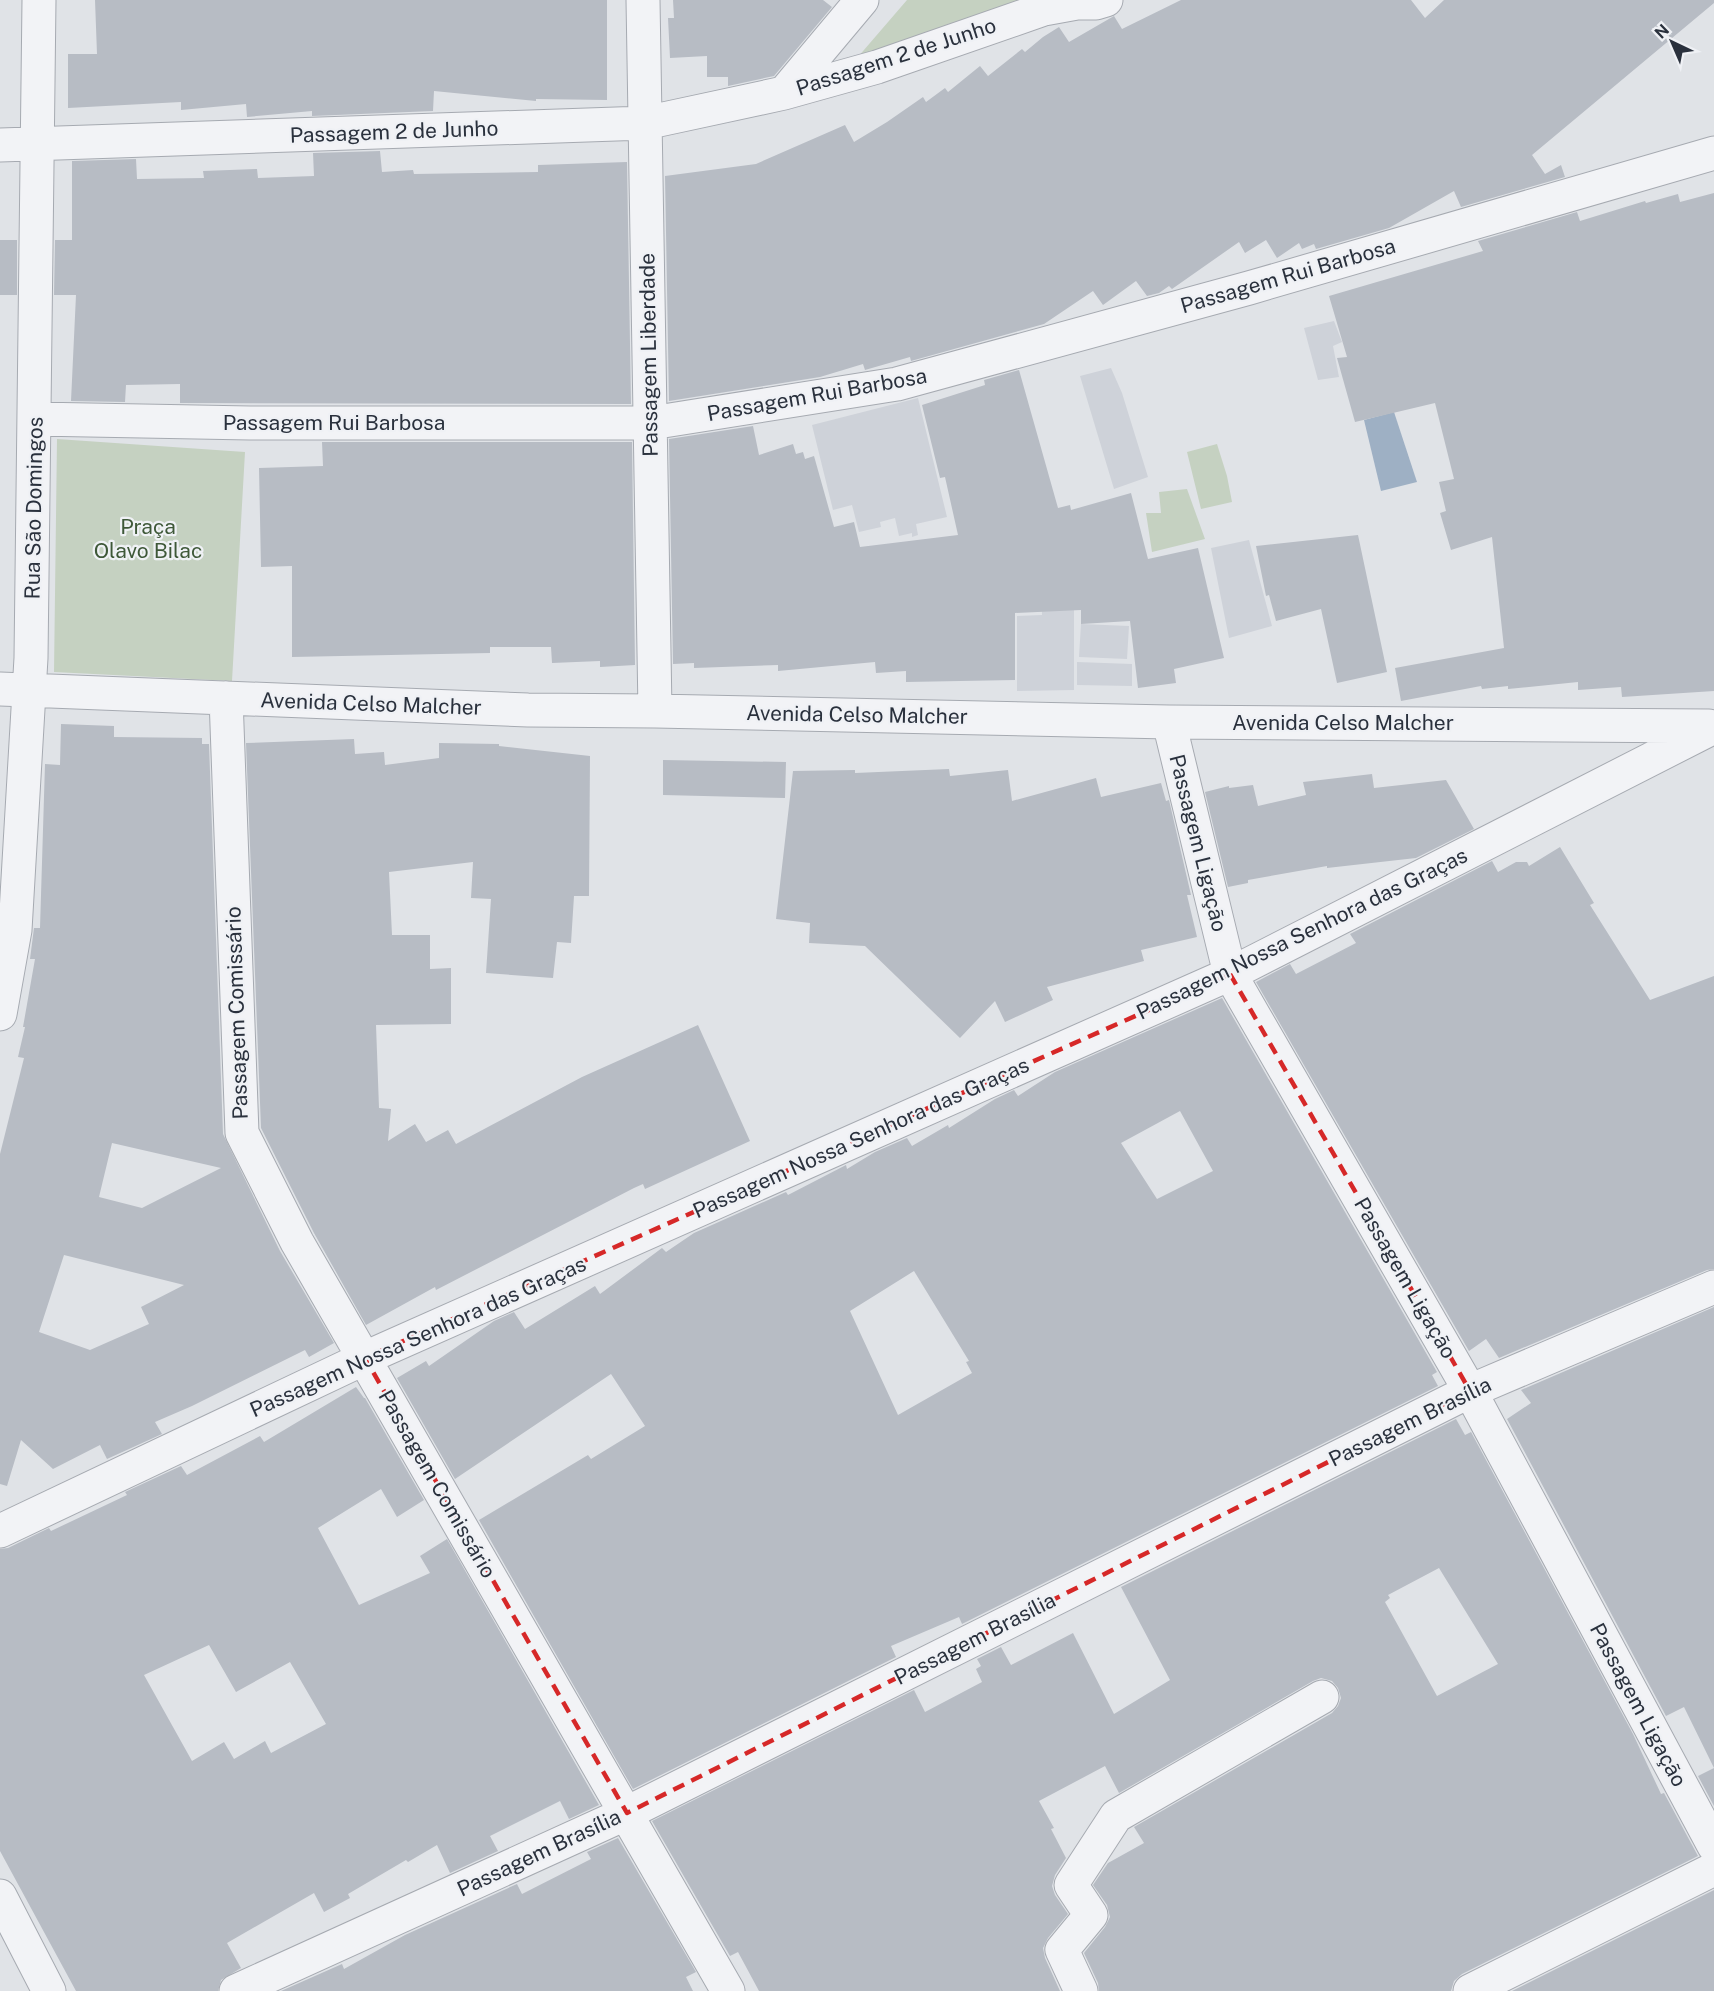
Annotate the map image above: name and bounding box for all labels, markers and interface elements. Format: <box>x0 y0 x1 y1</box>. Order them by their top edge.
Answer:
street label: Passagem 2 de Junho <box>793 12 999 101</box>
north arrow <box>1642 12 1702 72</box>
text: N <box>1651 20 1673 43</box>
street label: Passagem 2 de Junho <box>289 115 499 148</box>
street label: Passagem Rui Barbosa <box>1177 233 1398 318</box>
street label: Passagem Liberdade <box>634 253 663 457</box>
street label: Passagem Rui Barbosa <box>705 363 929 426</box>
street label: Passagem Rui Barbosa <box>223 410 445 435</box>
street label: Rua São Domingos <box>19 416 48 600</box>
park label: Praça Olavo Bilac <box>94 514 202 563</box>
street label: Avenida Celso Malcher <box>260 687 482 720</box>
street label: Avenida Celso Malcher <box>746 700 968 729</box>
street label: Avenida Celso Malcher <box>1232 710 1454 735</box>
street label: Passagem Ligação <box>1164 752 1233 934</box>
street label: Passagem Nossa Senhora das Graças <box>1132 842 1471 1025</box>
street label: Passagem Comissário <box>220 906 253 1120</box>
street label: Passagem Nossa Senhora das Graças <box>689 1052 1033 1223</box>
street label: Passagem Ligação <box>1349 1193 1462 1363</box>
street label: Passagem Nossa Senhora das Graças <box>246 1251 590 1422</box>
street label: Passagem Brasília <box>1324 1371 1495 1472</box>
street label: Passagem Comissário <box>373 1385 502 1582</box>
street label: Passagem Brasília <box>890 1587 1060 1690</box>
street label: Passagem Ligação <box>1585 1619 1692 1791</box>
street label: Passagem Brasília <box>453 1804 625 1901</box>

